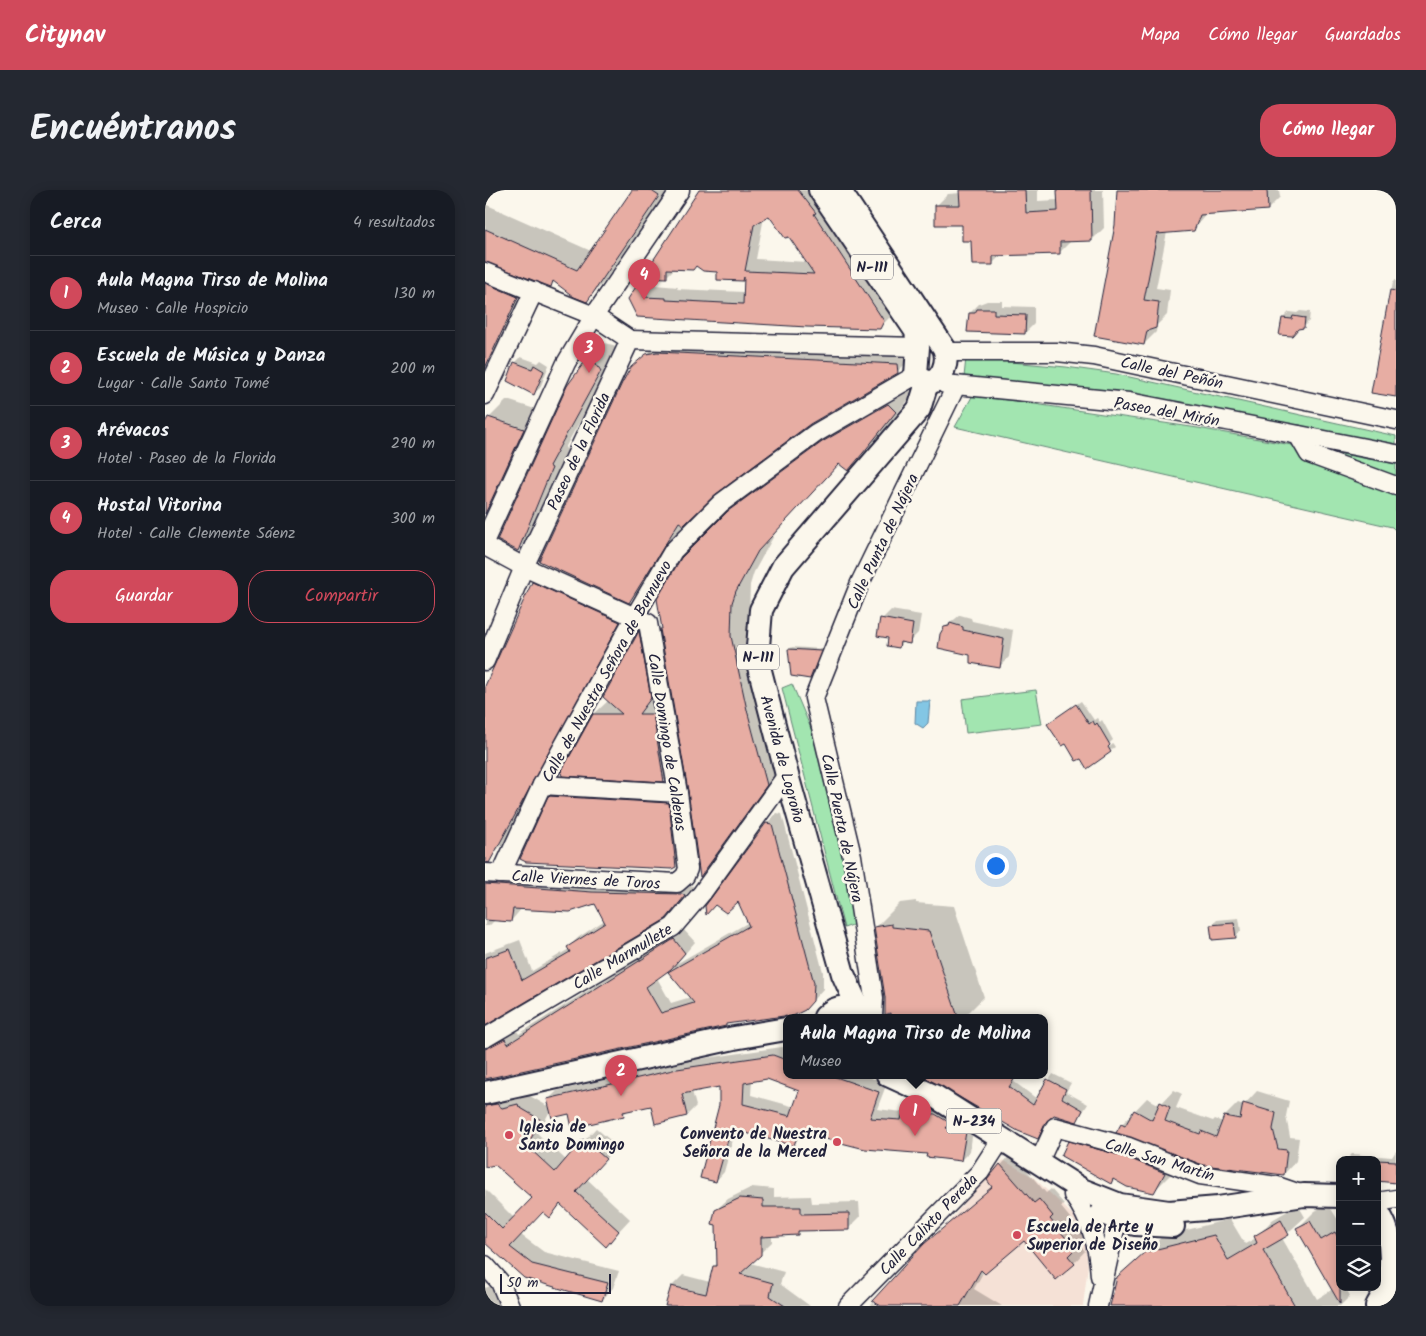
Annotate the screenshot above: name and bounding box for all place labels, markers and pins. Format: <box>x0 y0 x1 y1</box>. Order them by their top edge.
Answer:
pin: 4 <box>628 259 660 300</box>
pin: 3 <box>573 332 605 373</box>
pin: 2 <box>605 1055 637 1096</box>
pin: 1 <box>899 1095 931 1136</box>
place label: Iglesia de Santo Domingo <box>519 1115 625 1158</box>
place label: Convento de Nuestra Señora de la Merced <box>680 1122 827 1165</box>
marker: Iglesia de Santo Domingo <box>503 1129 515 1141</box>
marker: Convento de Nuestra Señora de la Merced <box>831 1136 843 1148</box>
place label: Escuela de Arte y Superior de Diseño <box>1027 1215 1158 1258</box>
marker: Escuela de Arte y Superior de Diseño <box>1011 1229 1023 1241</box>

